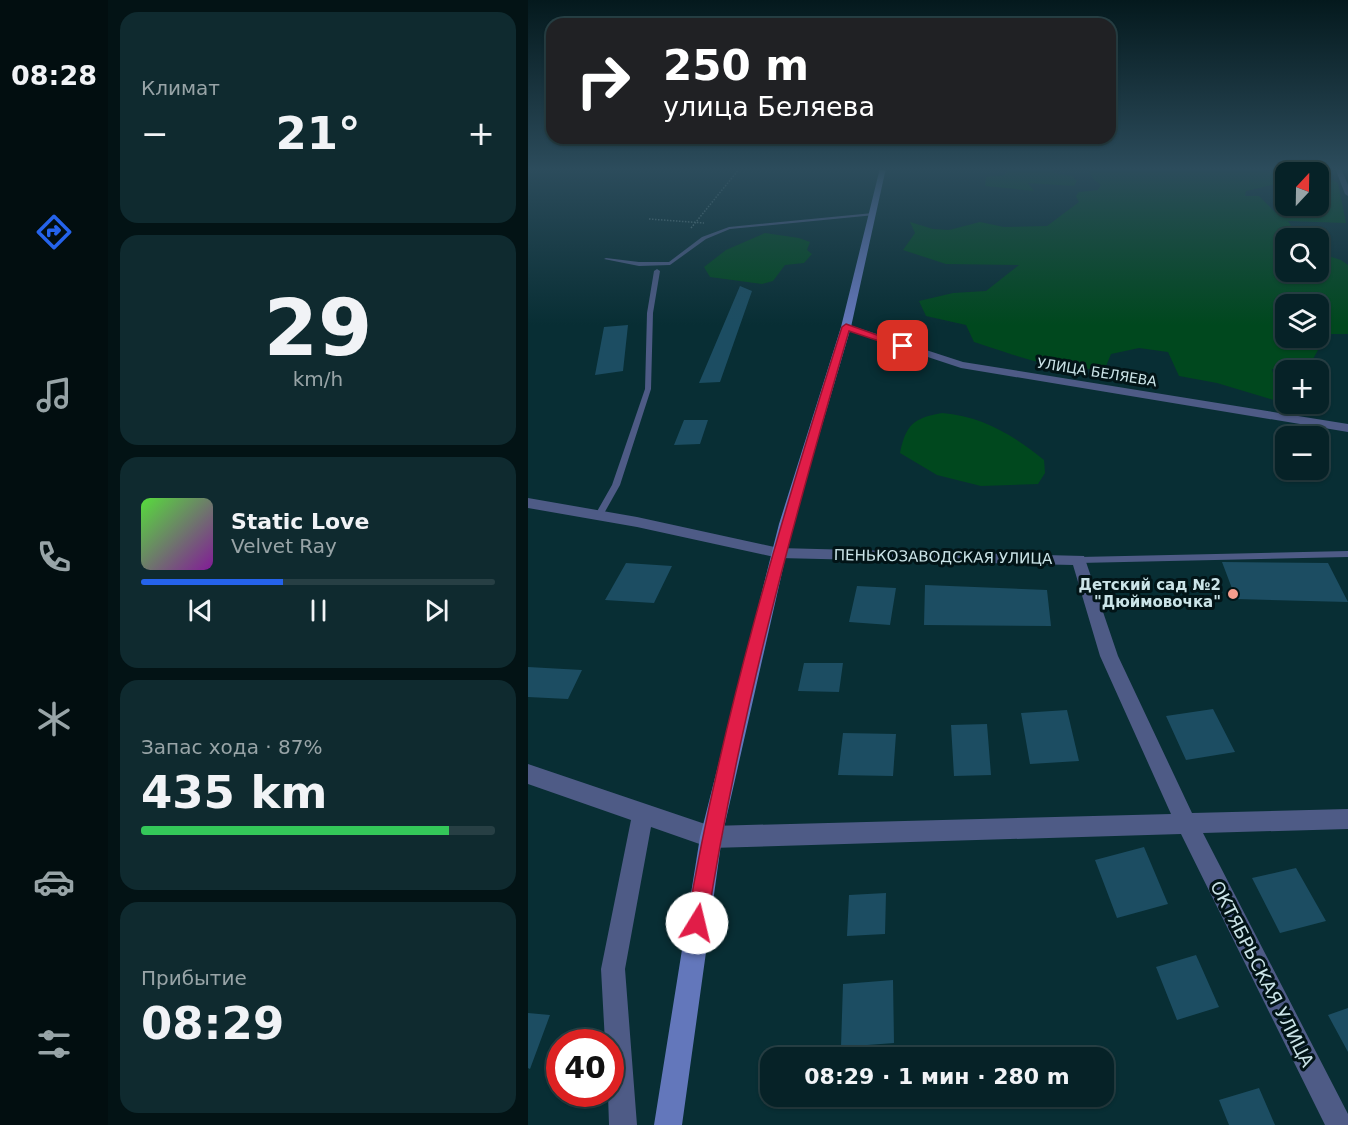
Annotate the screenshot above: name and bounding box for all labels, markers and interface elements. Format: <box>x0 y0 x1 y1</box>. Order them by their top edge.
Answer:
text: 250 m <box>663 41 809 90</box>
icon: right <box>564 42 642 120</box>
text: 08:28 <box>11 60 97 91</box>
text: Климат <box>141 76 220 100</box>
text: улица Беляева <box>663 91 875 122</box>
text: 21° <box>275 107 361 160</box>
text: − <box>141 114 169 153</box>
text: + <box>467 114 495 153</box>
north arrow <box>1275 162 1329 216</box>
map controls <box>1275 162 1329 480</box>
icon: directions <box>33 211 75 253</box>
button: search <box>1275 228 1329 282</box>
text: 29 <box>264 283 372 373</box>
button: layers <box>1275 294 1329 348</box>
pin <box>877 320 928 371</box>
icon: arrive <box>886 329 919 362</box>
street label: УЛИЦА БЕЛЯЕВА <box>1036 355 1158 389</box>
button: + <box>1275 360 1329 414</box>
text: km/h <box>293 367 343 391</box>
icon: music <box>33 374 75 416</box>
button: − <box>1275 426 1329 480</box>
text: Static Love <box>231 509 369 534</box>
text: Velvet Ray <box>231 534 337 558</box>
icon: phone <box>33 536 75 578</box>
street label: ПЕНЬКОЗАВОДСКАЯ УЛИЦА <box>834 546 1053 568</box>
place label: Детский сад №2 "Дюймовочка" <box>1079 576 1221 611</box>
marker: Детский сад №2 "Дюймовочка" <box>1226 587 1240 601</box>
icon: previous <box>184 594 217 627</box>
icon: pause <box>302 594 335 627</box>
icon: next <box>420 594 453 627</box>
icon: climate <box>33 698 75 740</box>
text: Запас хода · 87% <box>141 735 322 759</box>
text: 435 km <box>141 766 327 819</box>
icon: car <box>33 861 75 903</box>
street label: ОКТЯБРЬСКАЯ УЛИЦА <box>1206 877 1319 1071</box>
position arrow <box>665 891 729 955</box>
text: Прибытие <box>141 966 247 990</box>
text: 08:29 <box>141 997 284 1050</box>
icon: filters <box>33 1023 75 1065</box>
speed limit sign: 40 <box>546 1029 624 1107</box>
text: 08:29 · 1 мин · 280 m <box>804 1064 1070 1089</box>

